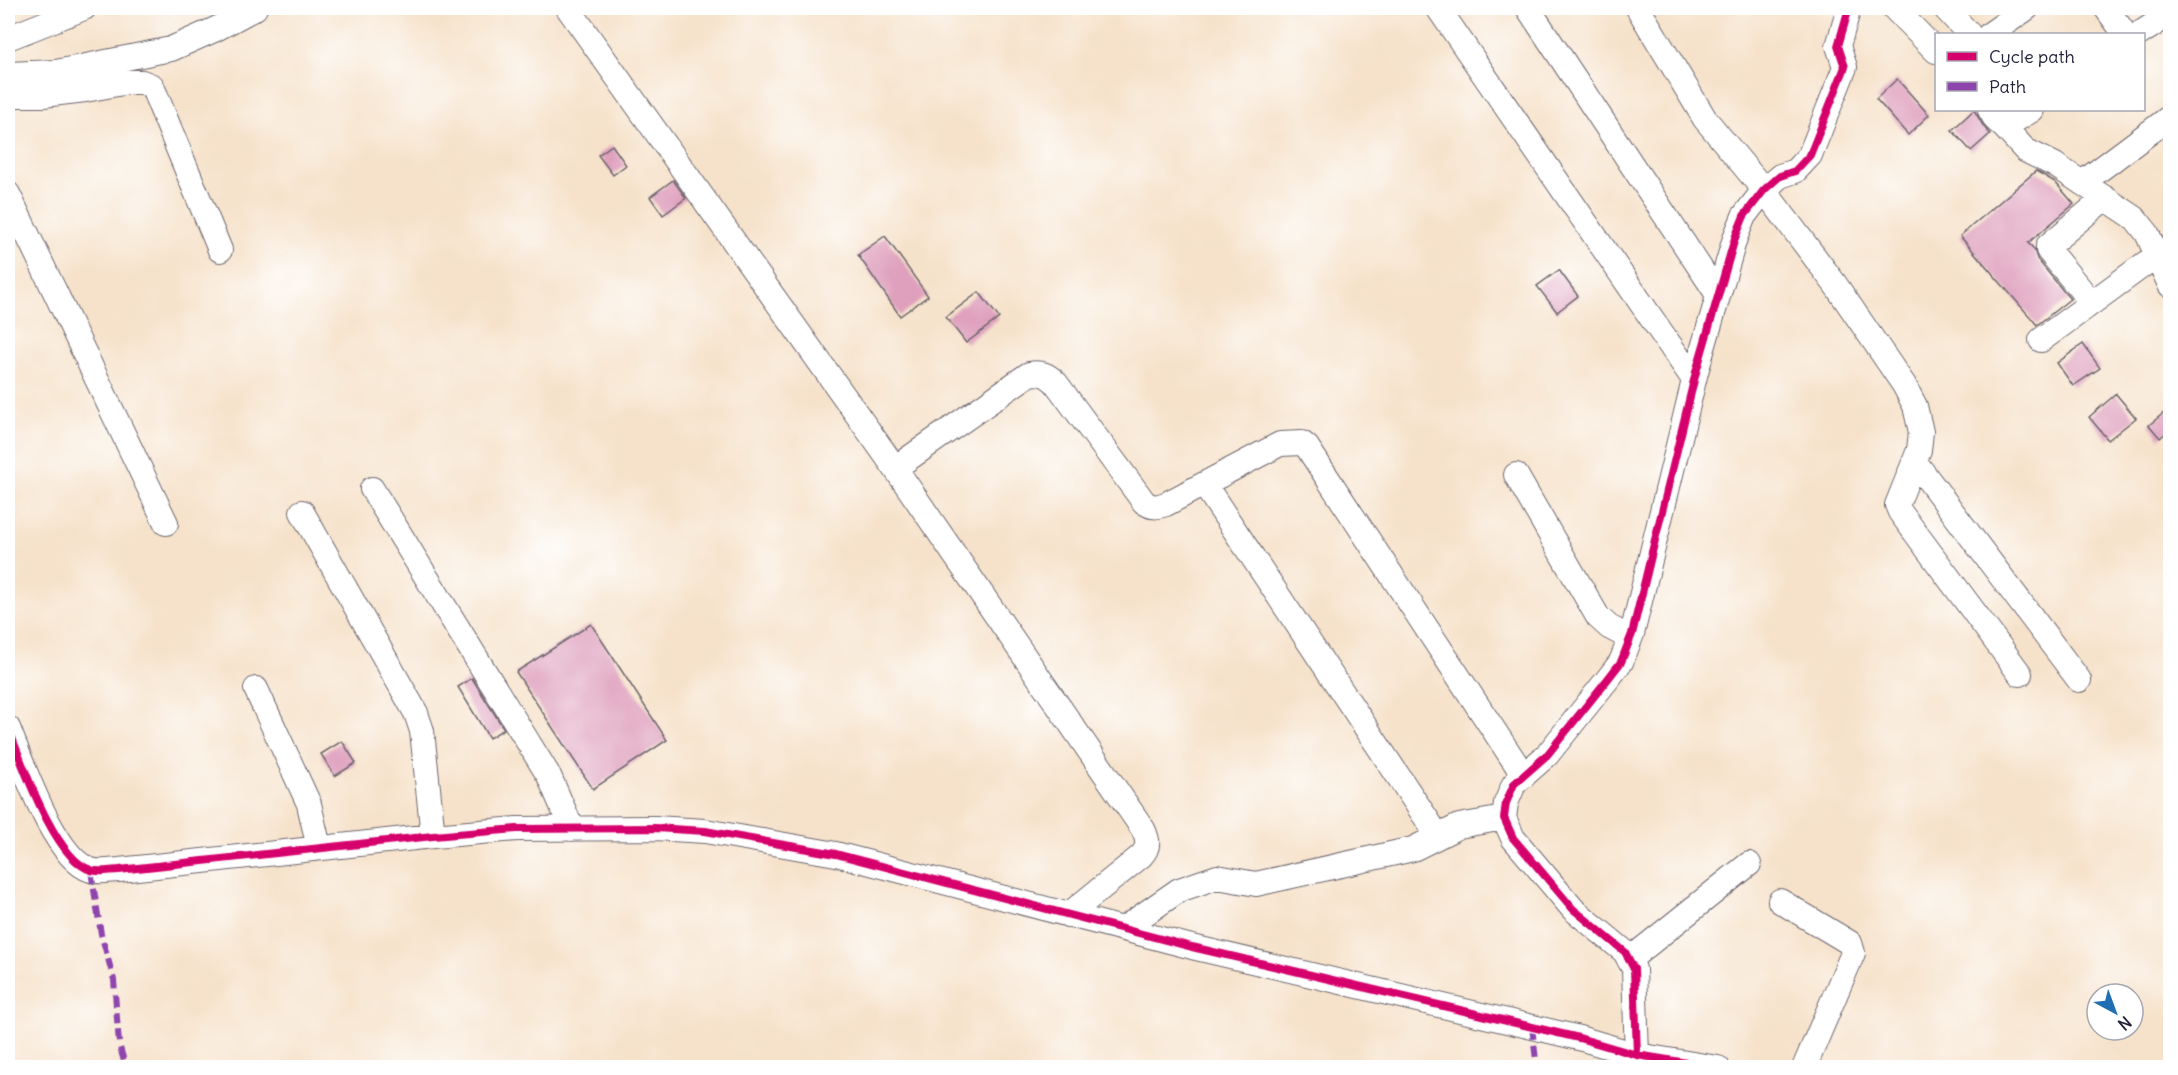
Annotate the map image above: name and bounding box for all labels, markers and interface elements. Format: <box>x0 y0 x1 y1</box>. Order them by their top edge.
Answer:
legend <box>1935 33 2145 111</box>
text: Cycle path <box>1989 45 2075 68</box>
text: Path <box>1989 75 2026 98</box>
north arrow <box>2085 982 2145 1042</box>
text: N <box>2114 1012 2136 1034</box>

